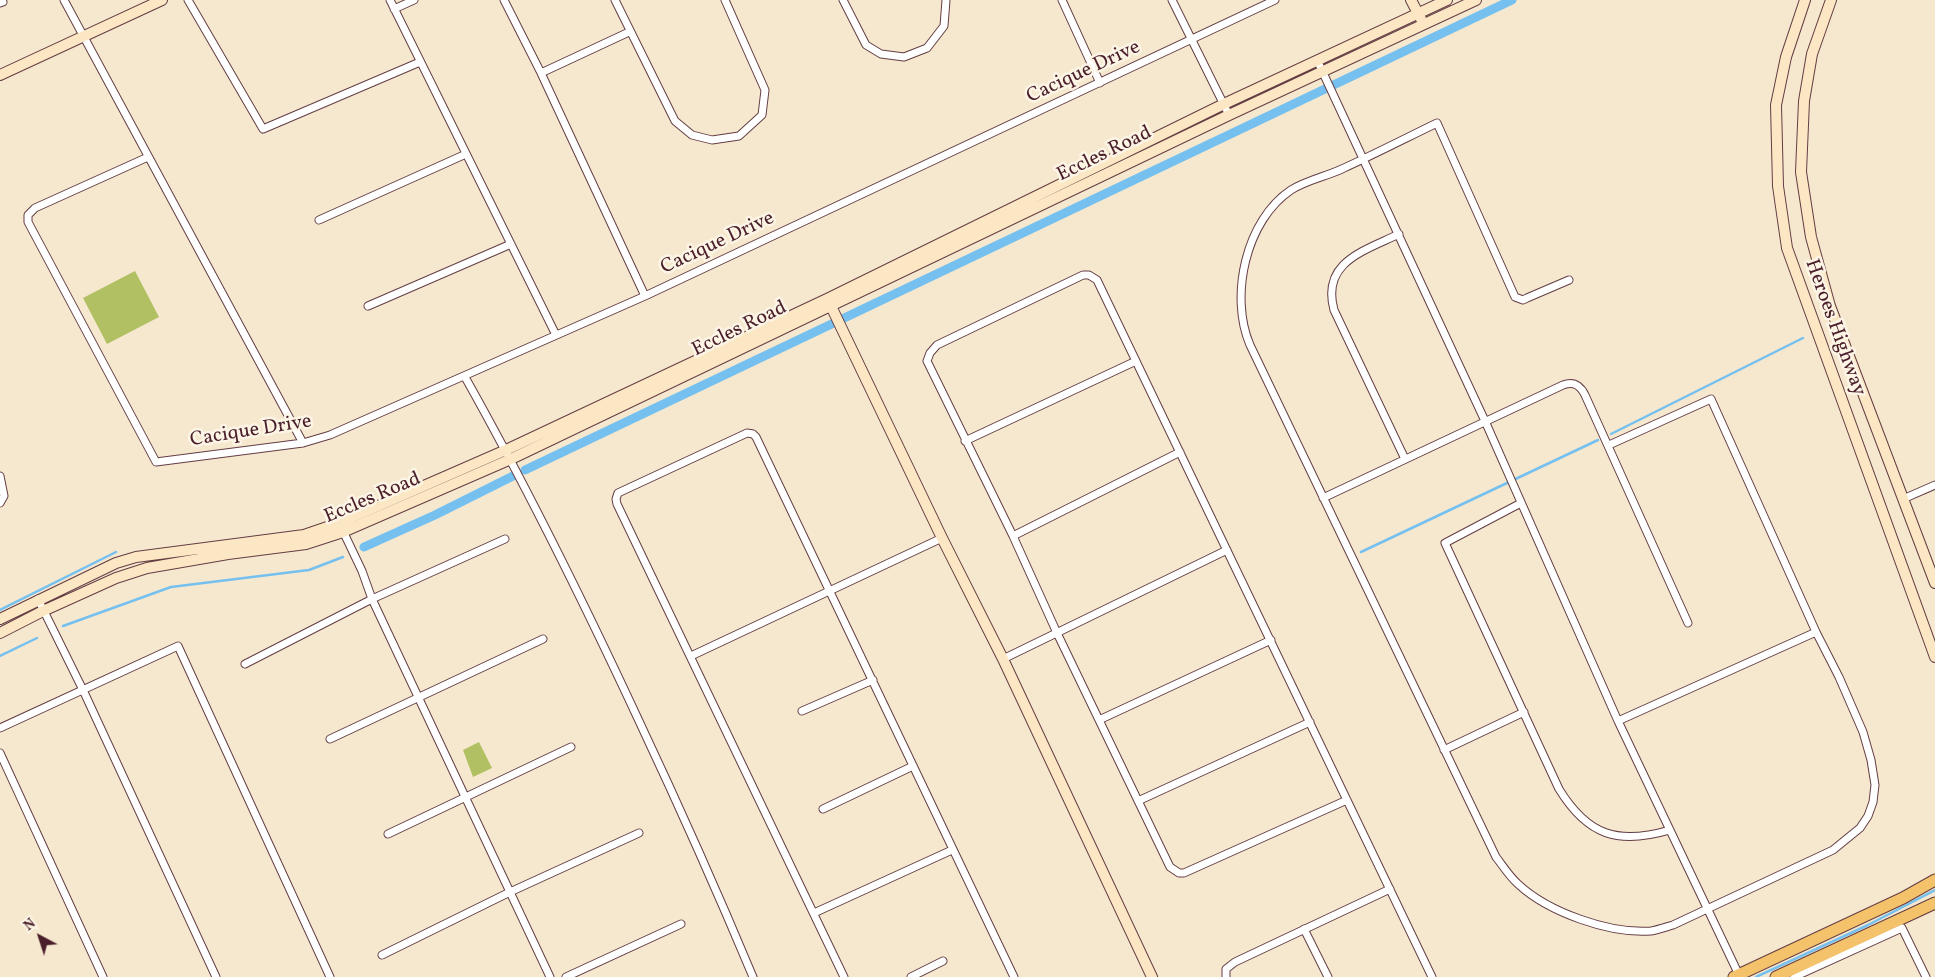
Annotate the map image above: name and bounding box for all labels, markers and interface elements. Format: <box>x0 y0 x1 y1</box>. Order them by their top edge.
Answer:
street label: Cacique Drive <box>1023 36 1145 110</box>
street label: Eccles Road <box>1054 122 1156 188</box>
street label: Cacique Drive <box>657 207 779 281</box>
street label: Heroes Highway <box>1798 256 1870 400</box>
street label: Eccles Road <box>689 297 791 363</box>
street label: Cacique Drive <box>189 411 313 453</box>
street label: Eccles Road <box>321 468 425 530</box>
north arrow <box>15 912 65 962</box>
text: N <box>20 915 40 936</box>

